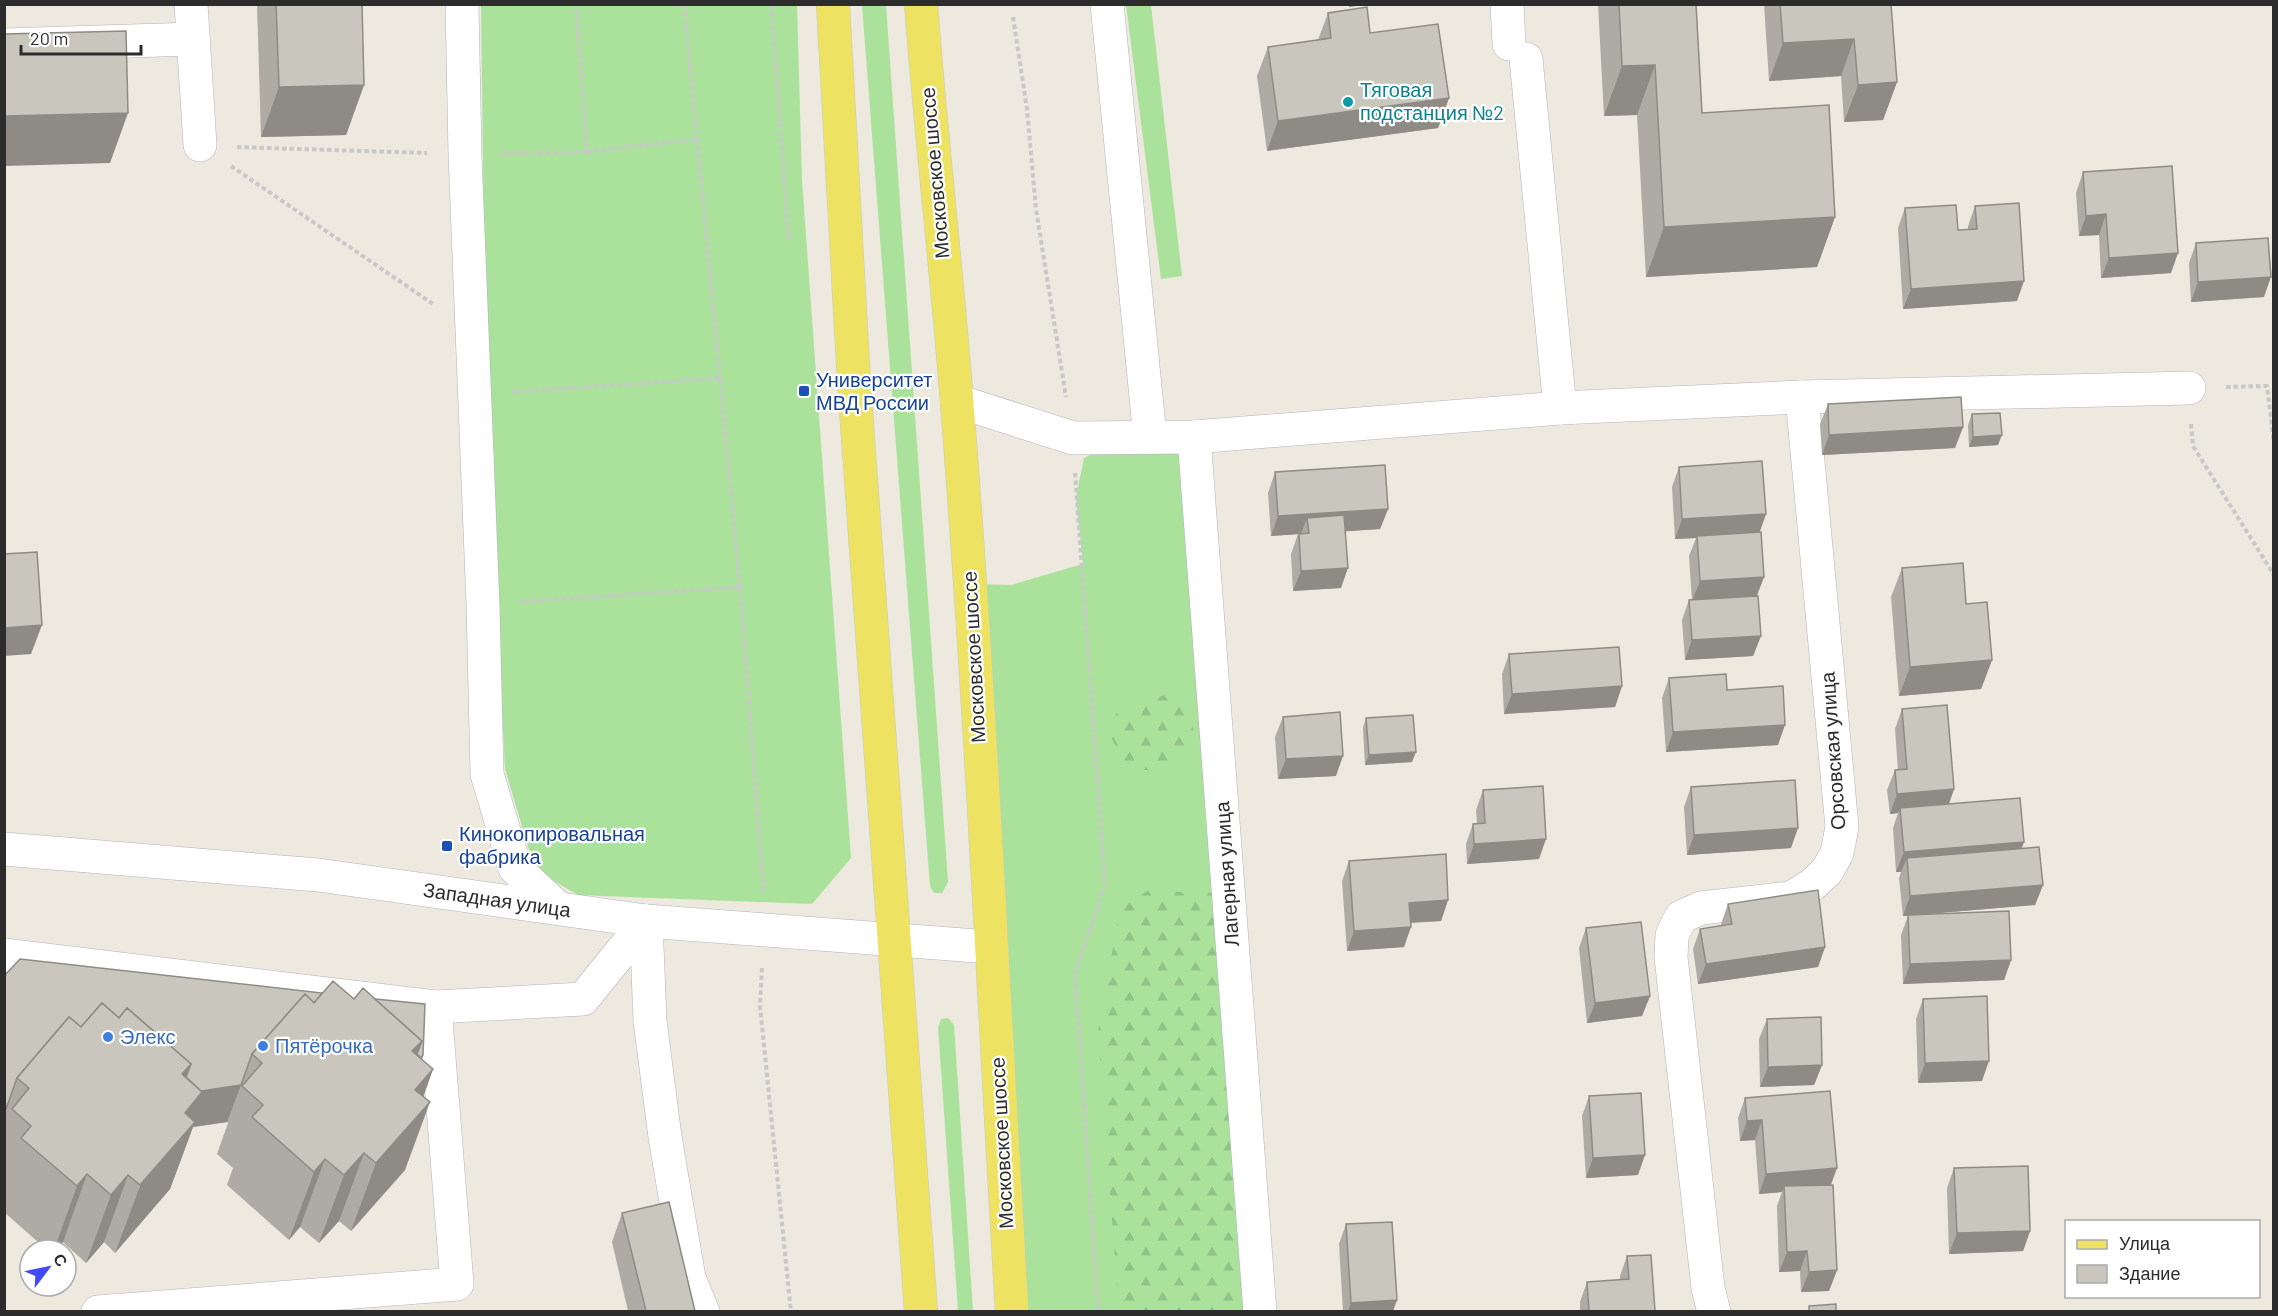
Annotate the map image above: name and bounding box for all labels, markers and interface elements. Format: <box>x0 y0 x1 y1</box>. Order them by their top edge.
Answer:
scale bar <box>21 18 141 56</box>
text: 20 m <box>30 27 68 49</box>
place label: Тяговая подстанция №2 <box>1360 77 1504 124</box>
street label: Московское шоссе <box>915 86 953 260</box>
marker: Тяговая подстанция №2 <box>1341 95 1355 109</box>
place label: Университет МВД России <box>816 367 932 414</box>
marker: Университет МВД России <box>797 384 811 398</box>
street label: Московское шоссе <box>957 571 989 744</box>
street label: Орсовская улица <box>1814 670 1850 831</box>
street label: Лагерная улица <box>1209 800 1243 947</box>
place label: Кинокопировальная фабрика <box>459 821 645 868</box>
marker: Кинокопировальная фабрика <box>440 839 454 853</box>
street label: Западная улица <box>422 877 573 921</box>
place label: Элекс <box>120 1024 175 1048</box>
marker: Элекс <box>101 1030 115 1044</box>
place label: Пятёрочка <box>275 1033 374 1057</box>
marker: Пятёрочка <box>256 1039 270 1053</box>
street label: Московское шоссе <box>985 1057 1017 1230</box>
legend <box>2065 1220 2260 1298</box>
text: Улица <box>2119 1232 2171 1254</box>
north arrow <box>18 1238 78 1298</box>
text: С <box>50 1250 72 1270</box>
text: Здание <box>2119 1262 2180 1284</box>

